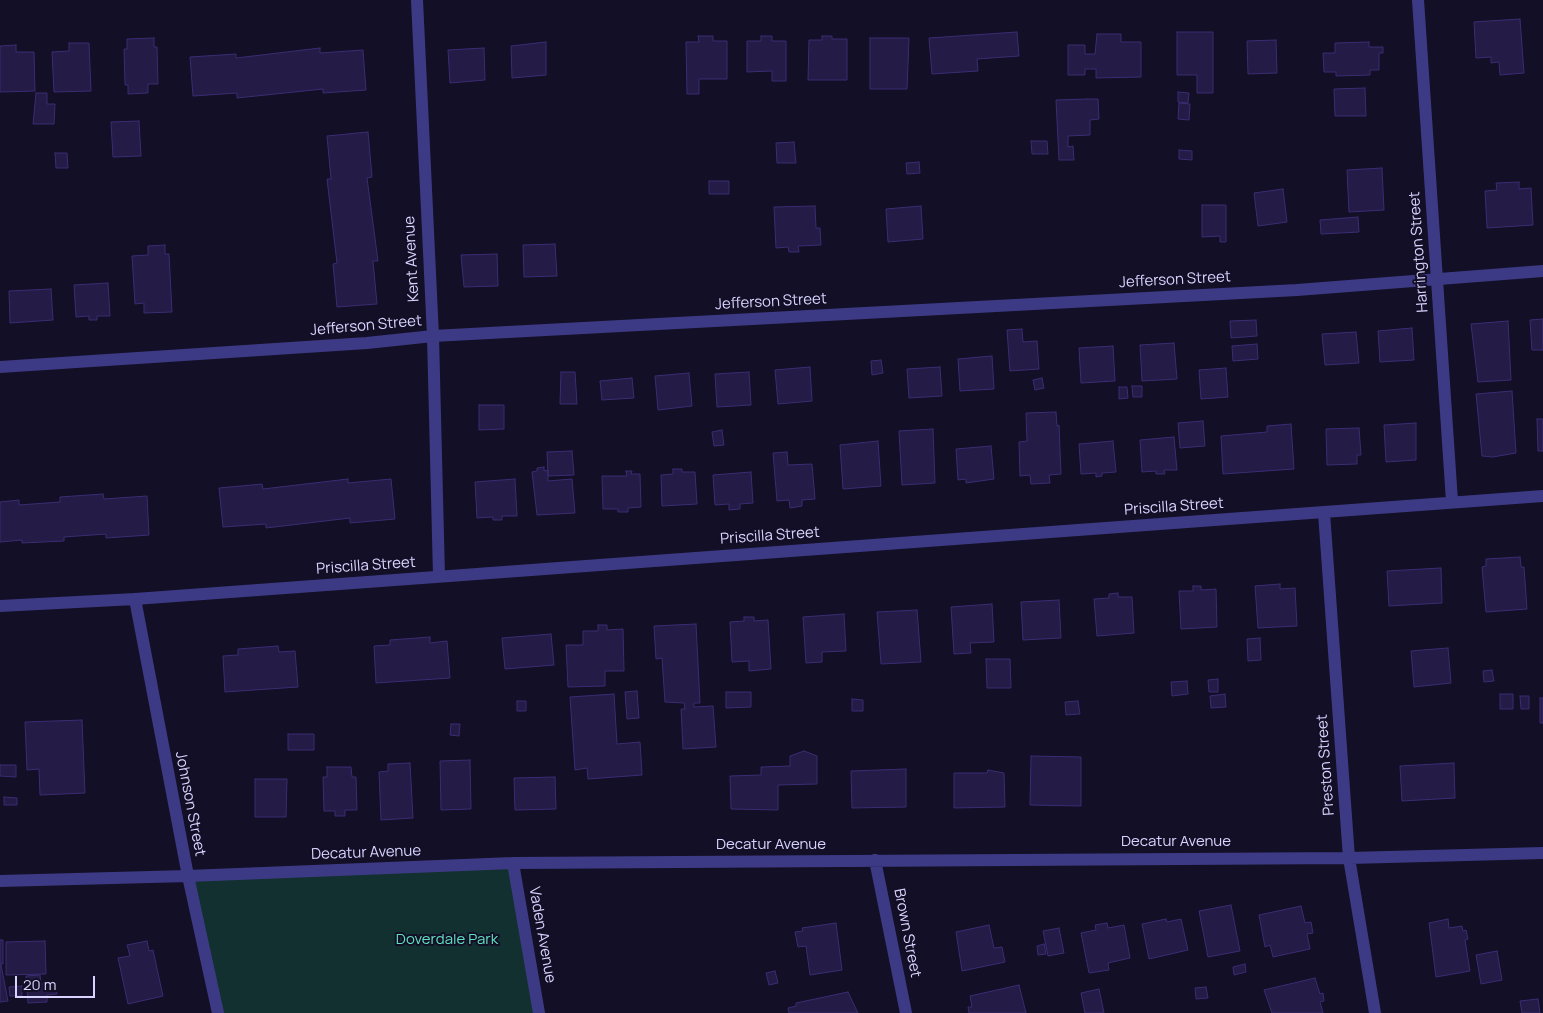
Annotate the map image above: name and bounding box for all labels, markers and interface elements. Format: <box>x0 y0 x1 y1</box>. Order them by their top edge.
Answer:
street label: Harrington Street <box>1406 191 1432 313</box>
street label: Kent Avenue <box>401 216 423 302</box>
street label: Jefferson Street <box>1119 268 1231 292</box>
street label: Jefferson Street <box>715 290 827 314</box>
street label: Jefferson Street <box>309 312 423 340</box>
street label: Priscilla Street <box>1124 495 1224 519</box>
street label: Priscilla Street <box>720 524 820 548</box>
street label: Priscilla Street <box>316 554 416 578</box>
street label: Preston Street <box>1313 714 1339 816</box>
street label: Johnson Street <box>171 750 209 858</box>
street label: Decatur Avenue <box>1121 833 1231 851</box>
street label: Decatur Avenue <box>716 836 826 854</box>
street label: Decatur Avenue <box>311 842 421 864</box>
street label: Vaden Avenue <box>525 885 559 985</box>
street label: Brown Street <box>890 887 924 979</box>
park label: Doverdale Park <box>396 931 498 949</box>
scale bar <box>18 966 98 998</box>
text: 20 m <box>23 974 56 995</box>

